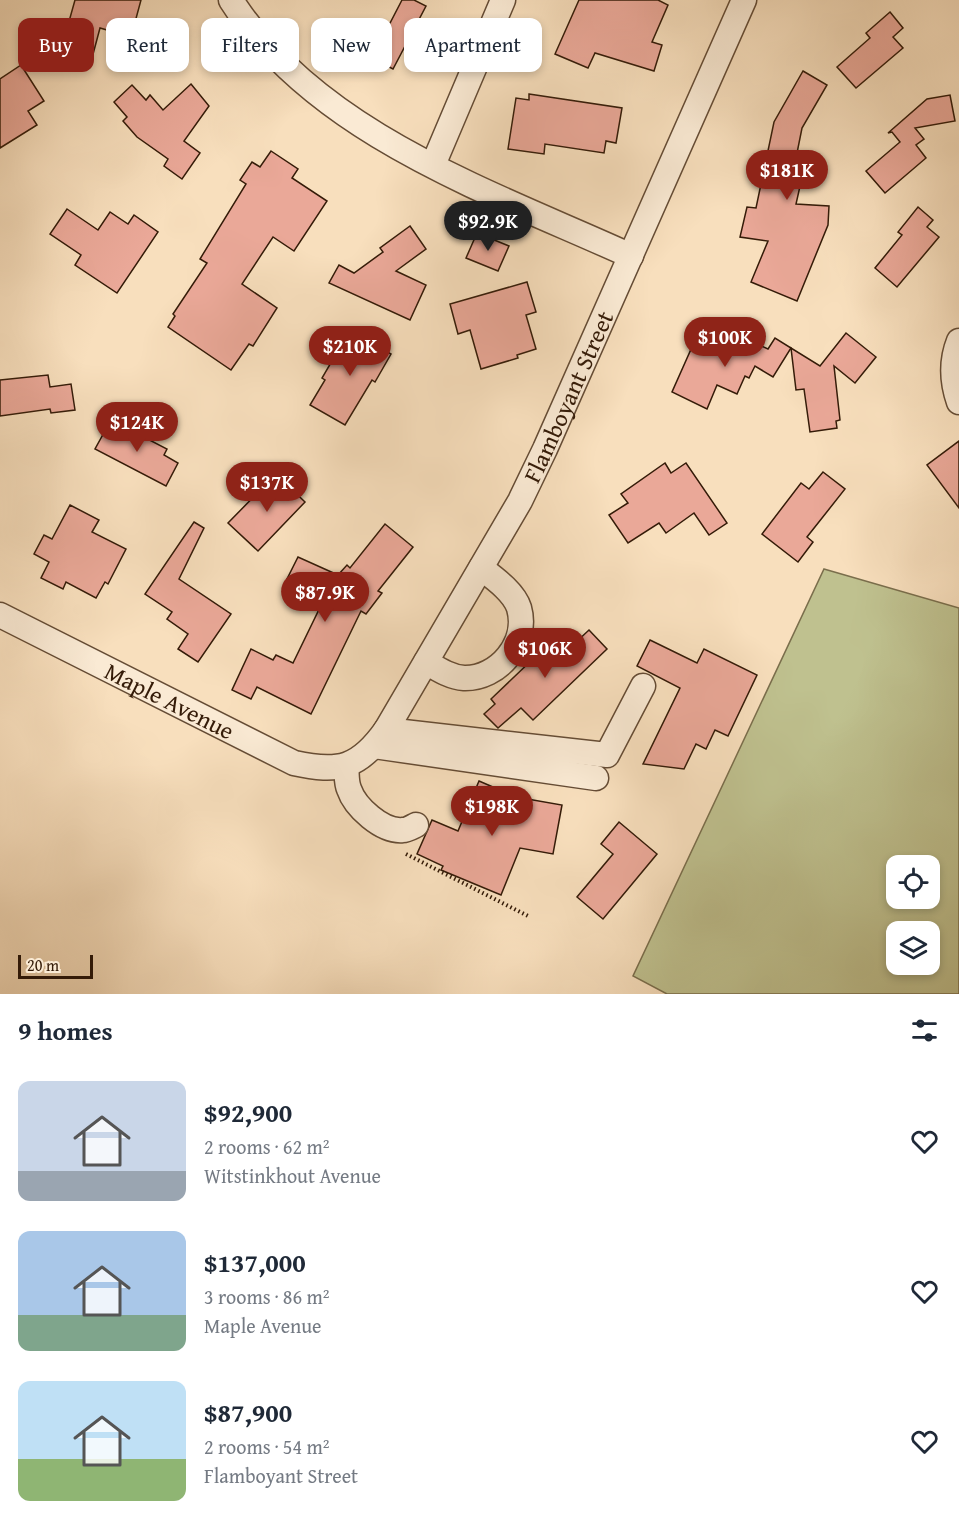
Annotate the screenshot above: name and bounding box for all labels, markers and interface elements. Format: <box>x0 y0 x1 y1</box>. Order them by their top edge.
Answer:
chip: Buy <box>18 18 94 72</box>
chip: Rent <box>106 18 189 72</box>
chip: Filters <box>201 18 299 72</box>
chip: New <box>311 18 392 72</box>
chip: Apartment <box>404 18 542 72</box>
pin: $181K <box>745 150 829 201</box>
text: $181K <box>760 155 814 184</box>
pin: $92.9K <box>439 201 537 252</box>
text: $92.9K <box>458 206 518 235</box>
street label: Flamboyant Street <box>514 304 622 488</box>
pin: $100K <box>683 317 767 368</box>
text: $100K <box>698 322 752 351</box>
pin: $210K <box>308 326 392 377</box>
text: $210K <box>323 331 377 360</box>
pin: $124K <box>95 402 179 453</box>
text: $124K <box>110 407 164 436</box>
pin: $137K <box>225 462 309 513</box>
text: $137K <box>240 467 294 496</box>
pin: $87.9K <box>276 572 374 623</box>
text: $87.9K <box>295 577 355 606</box>
pin: $106K <box>503 628 587 679</box>
text: $106K <box>518 633 572 662</box>
street label: Maple Avenue <box>99 653 241 748</box>
pin: $198K <box>450 786 534 837</box>
text: $198K <box>465 791 519 820</box>
map controls <box>886 855 940 975</box>
button: locate <box>886 855 940 909</box>
button: layers <box>886 921 940 975</box>
scale bar <box>18 952 93 980</box>
text: 20 m <box>27 953 59 977</box>
text: 9 homes <box>18 1011 113 1050</box>
icon: filters <box>908 1014 941 1047</box>
text: $92,900 <box>204 1093 292 1132</box>
icon: home <box>66 1105 138 1177</box>
icon: heart <box>908 1125 941 1158</box>
text: 2 rooms · 62 m² <box>204 1132 330 1161</box>
text: Witstinkhout Avenue <box>204 1161 381 1190</box>
text: $137,000 <box>204 1243 306 1282</box>
icon: home <box>66 1255 138 1327</box>
icon: heart <box>908 1275 941 1308</box>
text: 3 rooms · 86 m² <box>204 1282 330 1311</box>
text: Maple Avenue <box>204 1311 322 1340</box>
text: $87,900 <box>204 1393 292 1432</box>
icon: home <box>66 1405 138 1477</box>
icon: heart <box>908 1425 941 1458</box>
text: 2 rooms · 54 m² <box>204 1432 330 1461</box>
text: Flamboyant Street <box>204 1461 358 1490</box>

